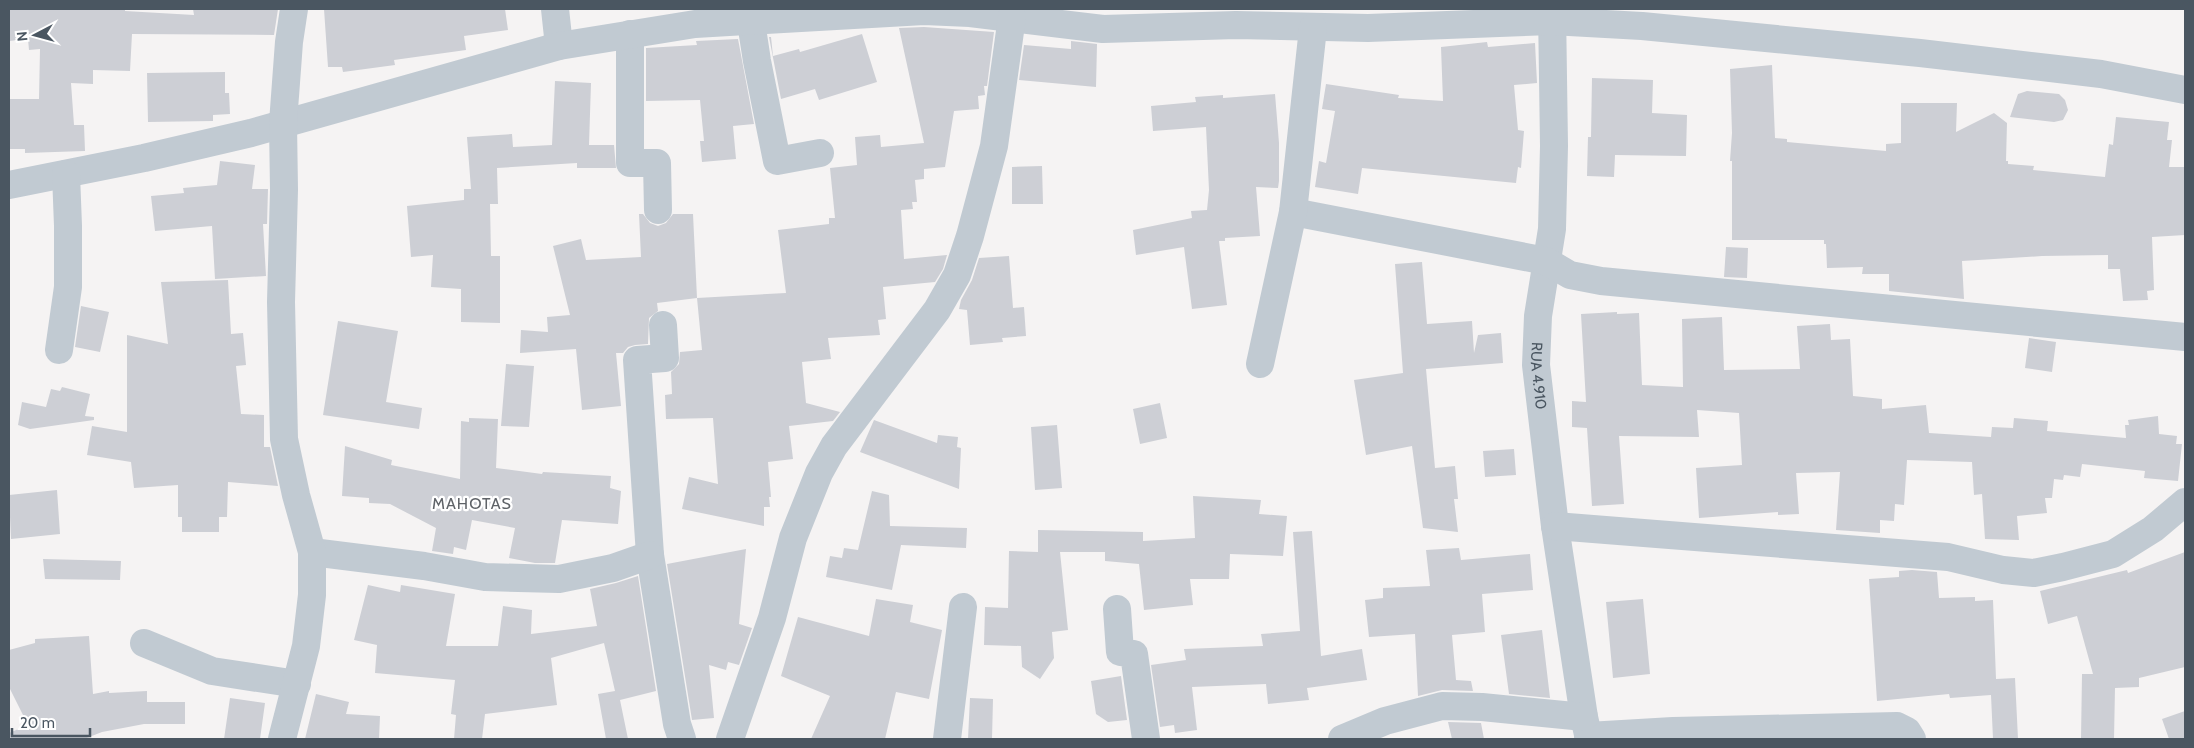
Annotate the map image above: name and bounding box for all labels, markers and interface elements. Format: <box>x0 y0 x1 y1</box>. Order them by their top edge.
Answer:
north arrow <box>10 10 60 60</box>
text: N <box>13 30 32 42</box>
street label: RUA 4.910 <box>1527 342 1550 410</box>
district label: MAHOTAS <box>432 494 512 513</box>
scale bar <box>12 706 90 738</box>
text: 20 m <box>20 714 55 732</box>

